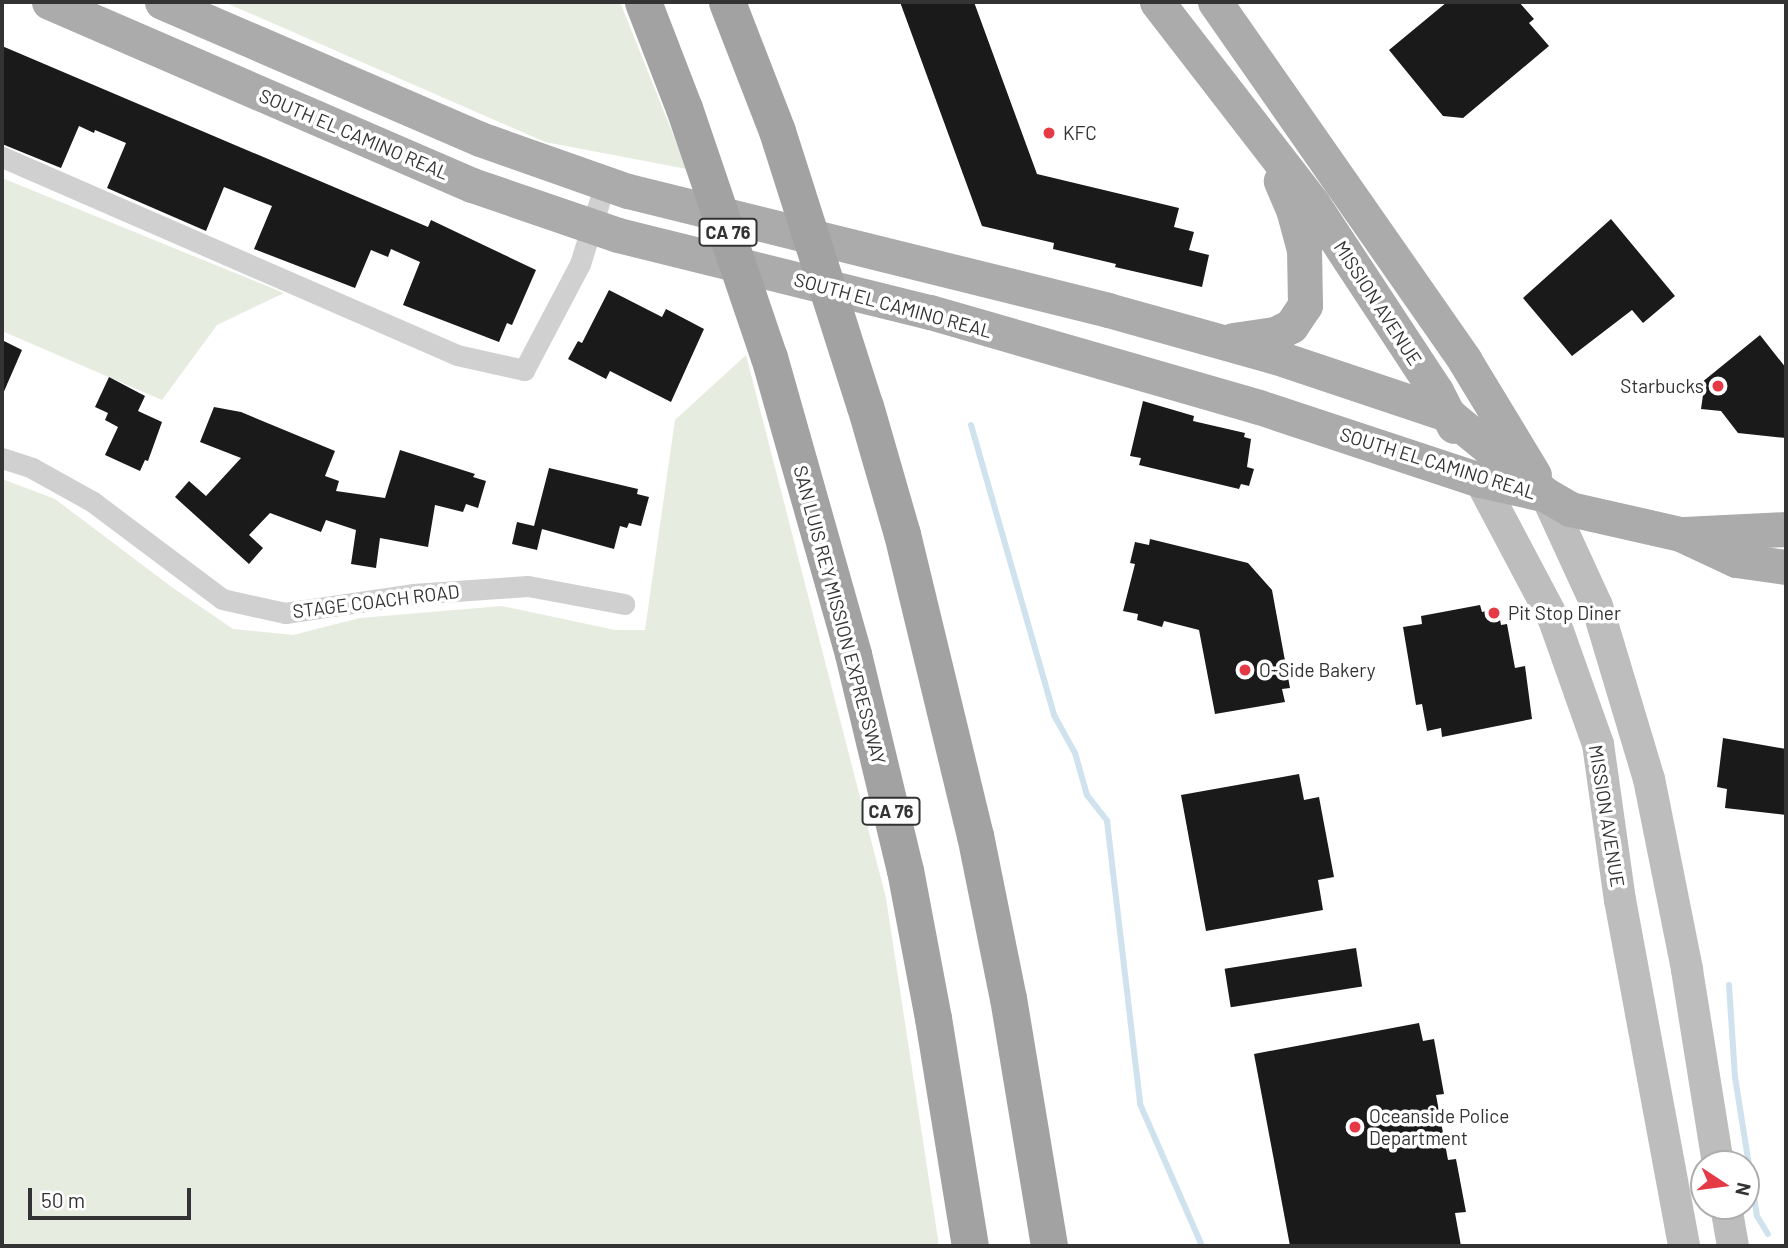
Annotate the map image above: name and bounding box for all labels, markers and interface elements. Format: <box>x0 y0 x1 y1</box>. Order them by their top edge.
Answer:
street label: SOUTH EL CAMINO REAL <box>256 84 452 184</box>
place label: KFC <box>1063 122 1097 144</box>
marker: KFC <box>1041 125 1057 141</box>
road number: CA 76 <box>698 218 758 246</box>
street label: MISSION AVENUE <box>1329 237 1427 369</box>
street label: SOUTH EL CAMINO REAL <box>792 268 994 342</box>
place label: Starbucks <box>1620 375 1704 397</box>
marker: Starbucks <box>1710 378 1726 394</box>
street label: SOUTH EL CAMINO REAL <box>1337 422 1539 504</box>
street label: SAN LUIS REY MISSION EXPRESSWAY <box>789 463 891 767</box>
street label: STAGE COACH ROAD <box>291 579 461 623</box>
place label: Pit Stop Diner <box>1508 602 1621 624</box>
marker: Pit Stop Diner <box>1486 605 1502 621</box>
place label: O-Side Bakery <box>1259 659 1376 681</box>
marker: O-Side Bakery <box>1237 662 1253 678</box>
street label: MISSION AVENUE <box>1584 743 1630 889</box>
road number: CA 76 <box>861 796 921 826</box>
place label: Oceanside Police Department <box>1369 1105 1509 1149</box>
marker: Oceanside Police Department <box>1347 1119 1363 1135</box>
north arrow <box>1690 1150 1760 1220</box>
scale bar <box>32 1174 194 1218</box>
text: N <box>1731 1181 1757 1198</box>
text: 50 m <box>41 1187 85 1212</box>

